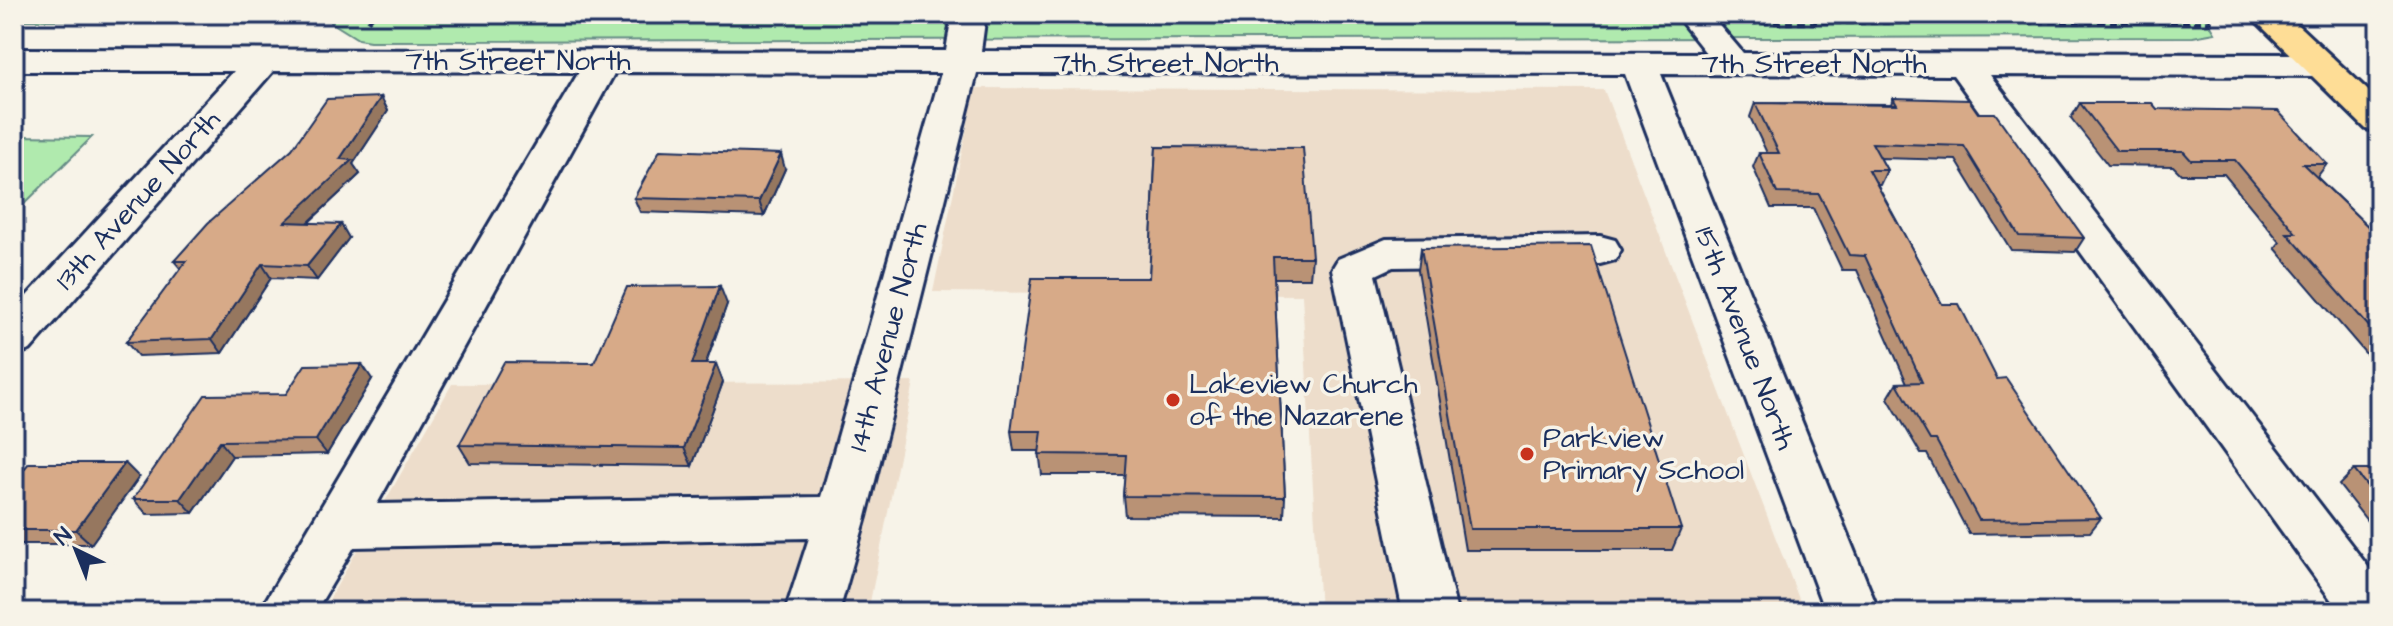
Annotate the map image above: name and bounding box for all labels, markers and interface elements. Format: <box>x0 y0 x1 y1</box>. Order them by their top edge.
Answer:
street label: 7th Street North <box>405 42 631 81</box>
street label: 7th Street North <box>1053 44 1279 83</box>
street label: 7th Street North <box>1701 45 1927 84</box>
street label: 13th Avenue North <box>46 101 230 299</box>
street label: 14th Avenue North <box>839 218 937 456</box>
street label: 15th Avenue North <box>1685 221 1806 455</box>
place label: Lakeview Church of the Nazarene <box>1189 365 1418 436</box>
marker: Lakeview Church of the Nazarene <box>1164 391 1182 409</box>
place label: Parkview Primary School <box>1543 419 1744 492</box>
marker: Parkview Primary School <box>1518 445 1536 463</box>
north arrow <box>36 510 116 590</box>
text: N <box>48 520 79 553</box>

